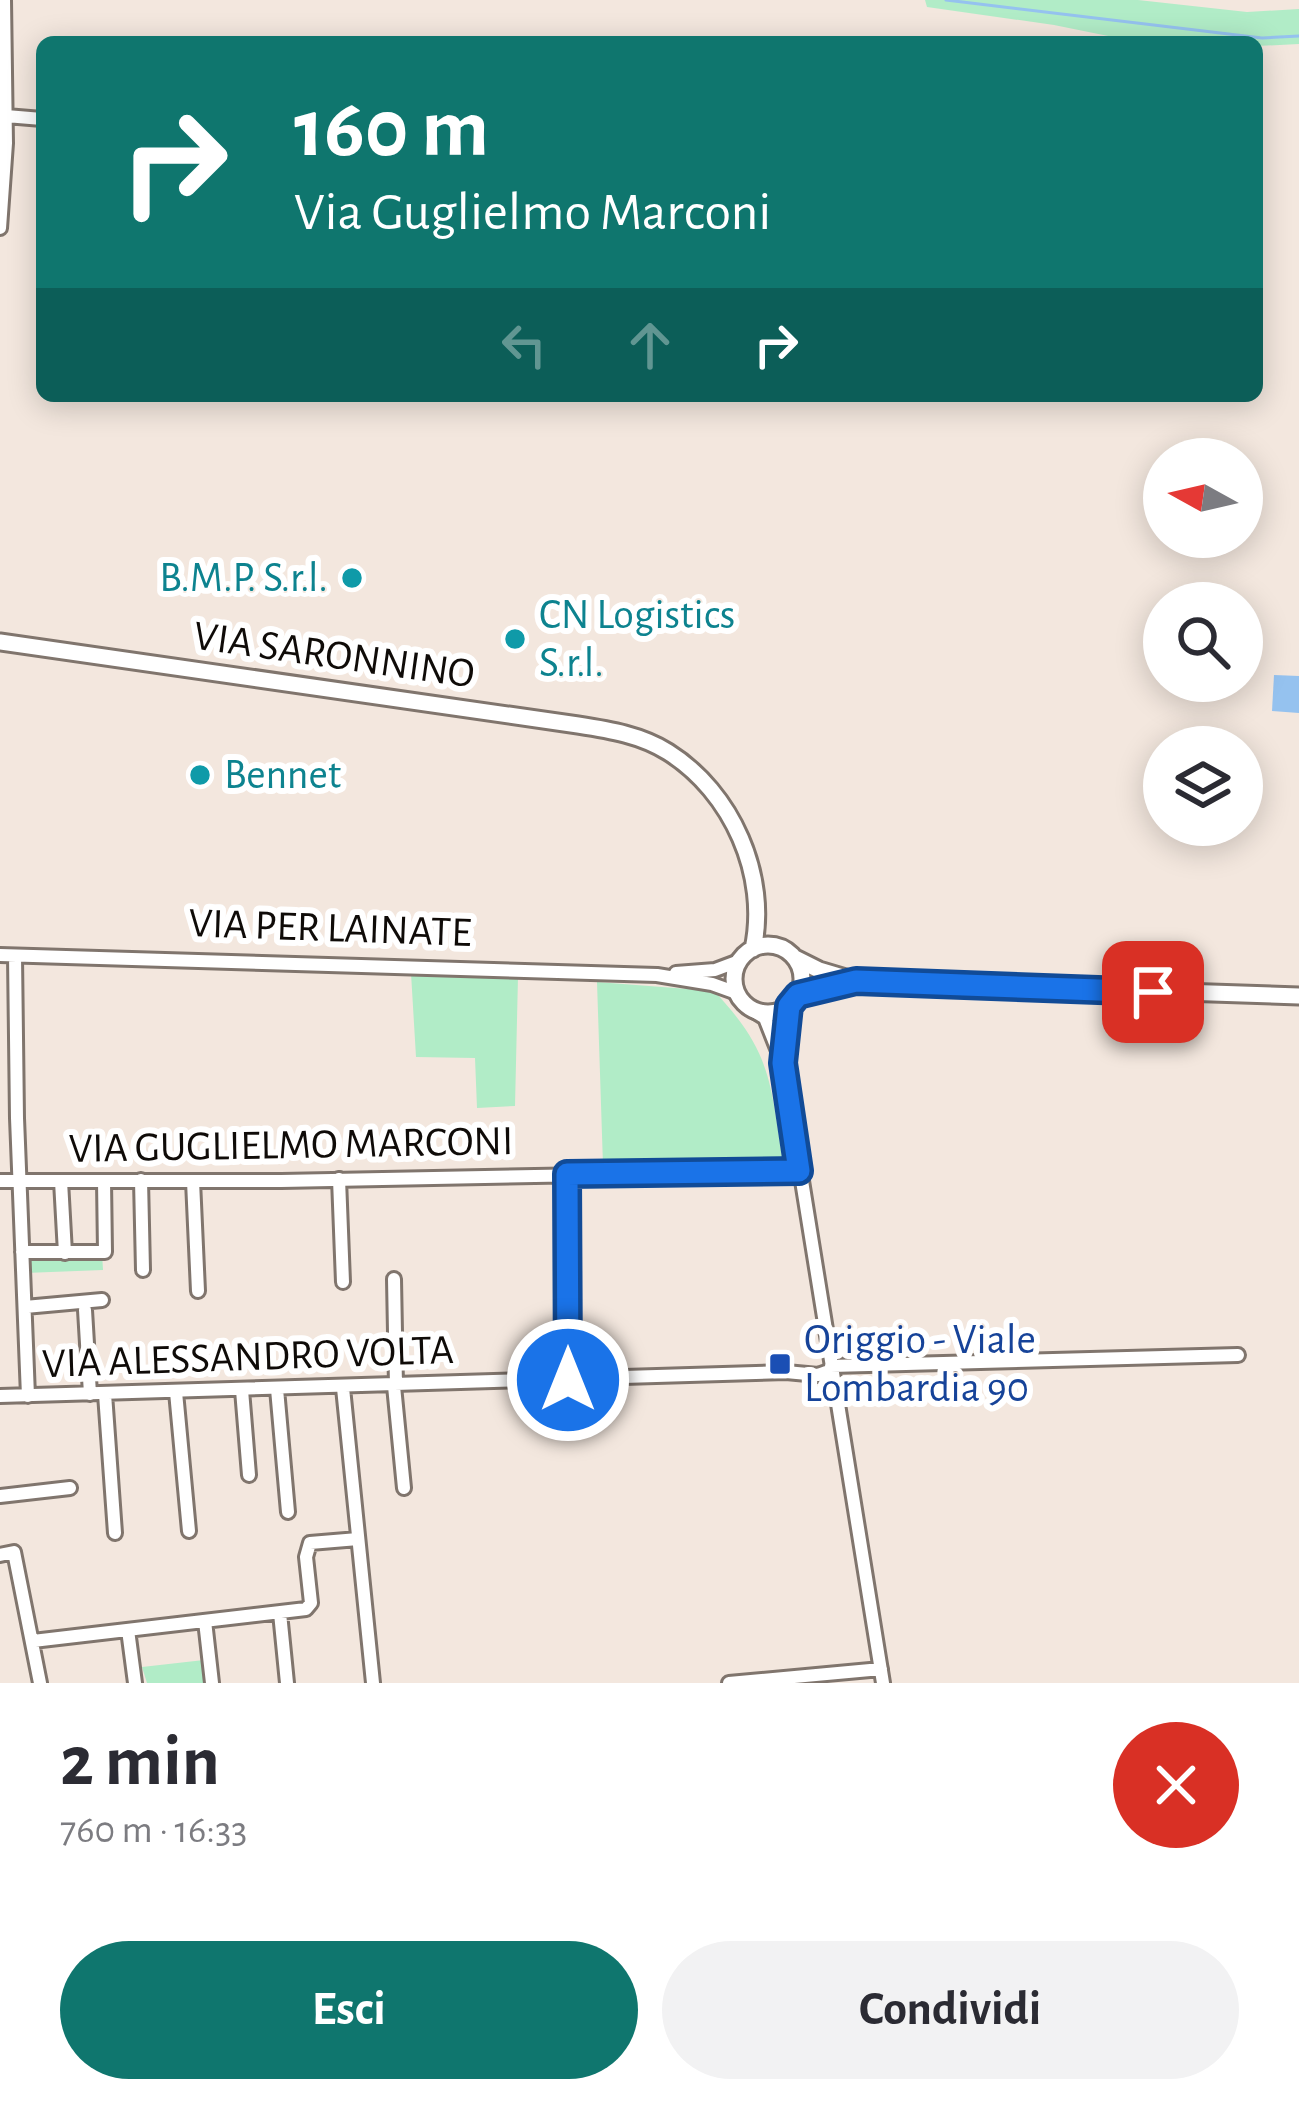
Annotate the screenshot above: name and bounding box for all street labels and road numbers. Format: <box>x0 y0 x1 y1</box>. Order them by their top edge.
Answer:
street label: VIA SARONNINO <box>191 615 477 695</box>
street label: VIA PER LAINATE <box>188 902 472 954</box>
street label: VIA GUGLIELMO MARCONI <box>68 1120 514 1170</box>
street label: VIA ALESSANDRO VOLTA <box>41 1329 455 1385</box>

